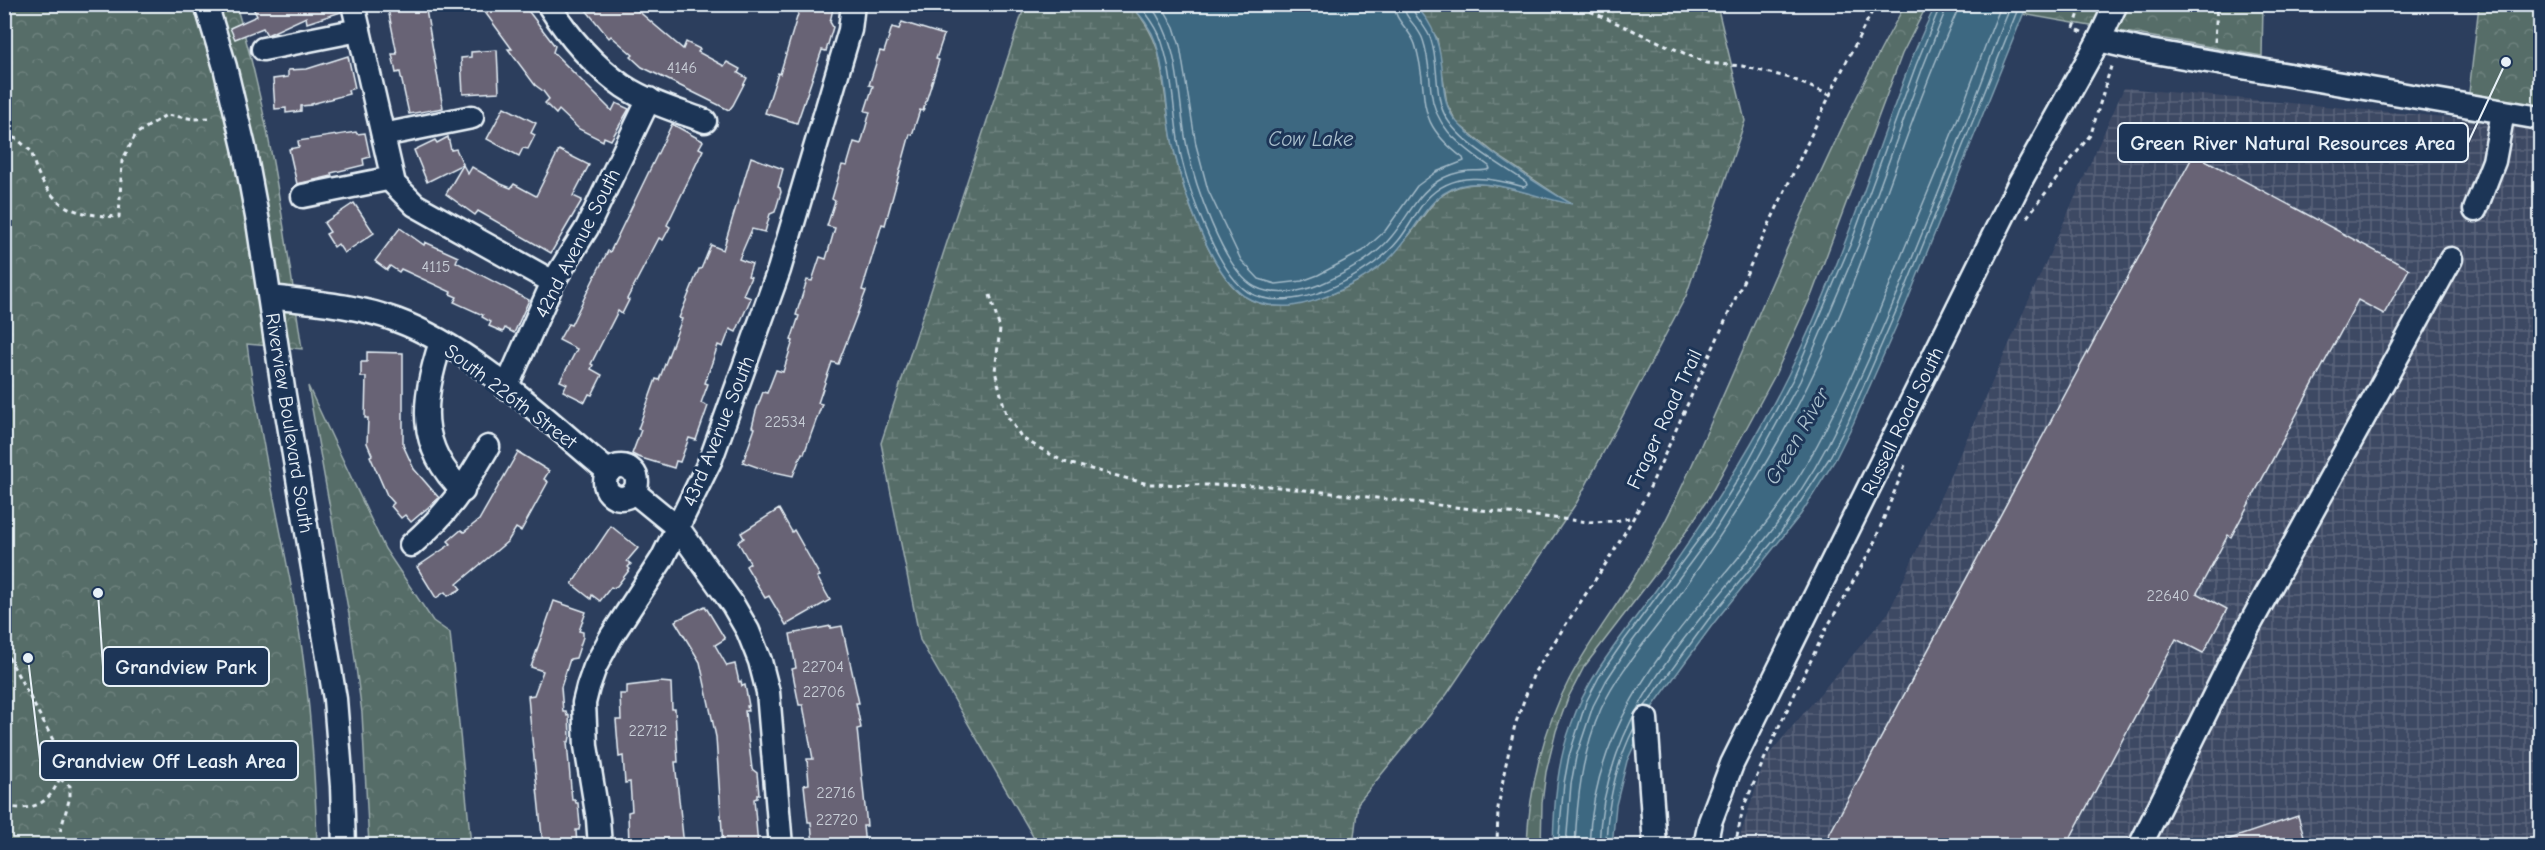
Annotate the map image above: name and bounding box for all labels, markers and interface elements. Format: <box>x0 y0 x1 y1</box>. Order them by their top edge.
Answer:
house number: 4146 <box>667 59 697 77</box>
callout: Green River Natural Resources Area <box>2118 123 2468 162</box>
water label: Cow Lake <box>1268 127 1354 151</box>
text: Green River Natural Resources Area <box>2130 131 2456 155</box>
street label: 42nd Avenue South <box>530 165 625 322</box>
house number: 4115 <box>421 258 451 276</box>
street label: Riverview Boulevard South <box>261 311 318 535</box>
street label: South 226th Street <box>440 339 583 454</box>
street label: Russell Road South <box>1857 343 1948 499</box>
street label: Frager Road Trail <box>1622 346 1707 493</box>
street label: 43rd Avenue South <box>678 353 759 510</box>
water label: Green River <box>1760 382 1835 489</box>
house number: 22534 <box>764 413 806 431</box>
house number: 22640 <box>2147 587 2189 605</box>
callout: Grandview Park <box>103 647 269 686</box>
text: Grandview Park <box>115 655 258 679</box>
house number: 22704 <box>802 658 844 676</box>
house number: 22706 <box>803 683 845 701</box>
house number: 22712 <box>629 722 667 740</box>
callout: Grandview Off Leash Area <box>40 741 298 780</box>
text: Grandview Off Leash Area <box>52 749 286 773</box>
house number: 22716 <box>816 784 856 802</box>
house number: 22720 <box>816 811 858 829</box>

